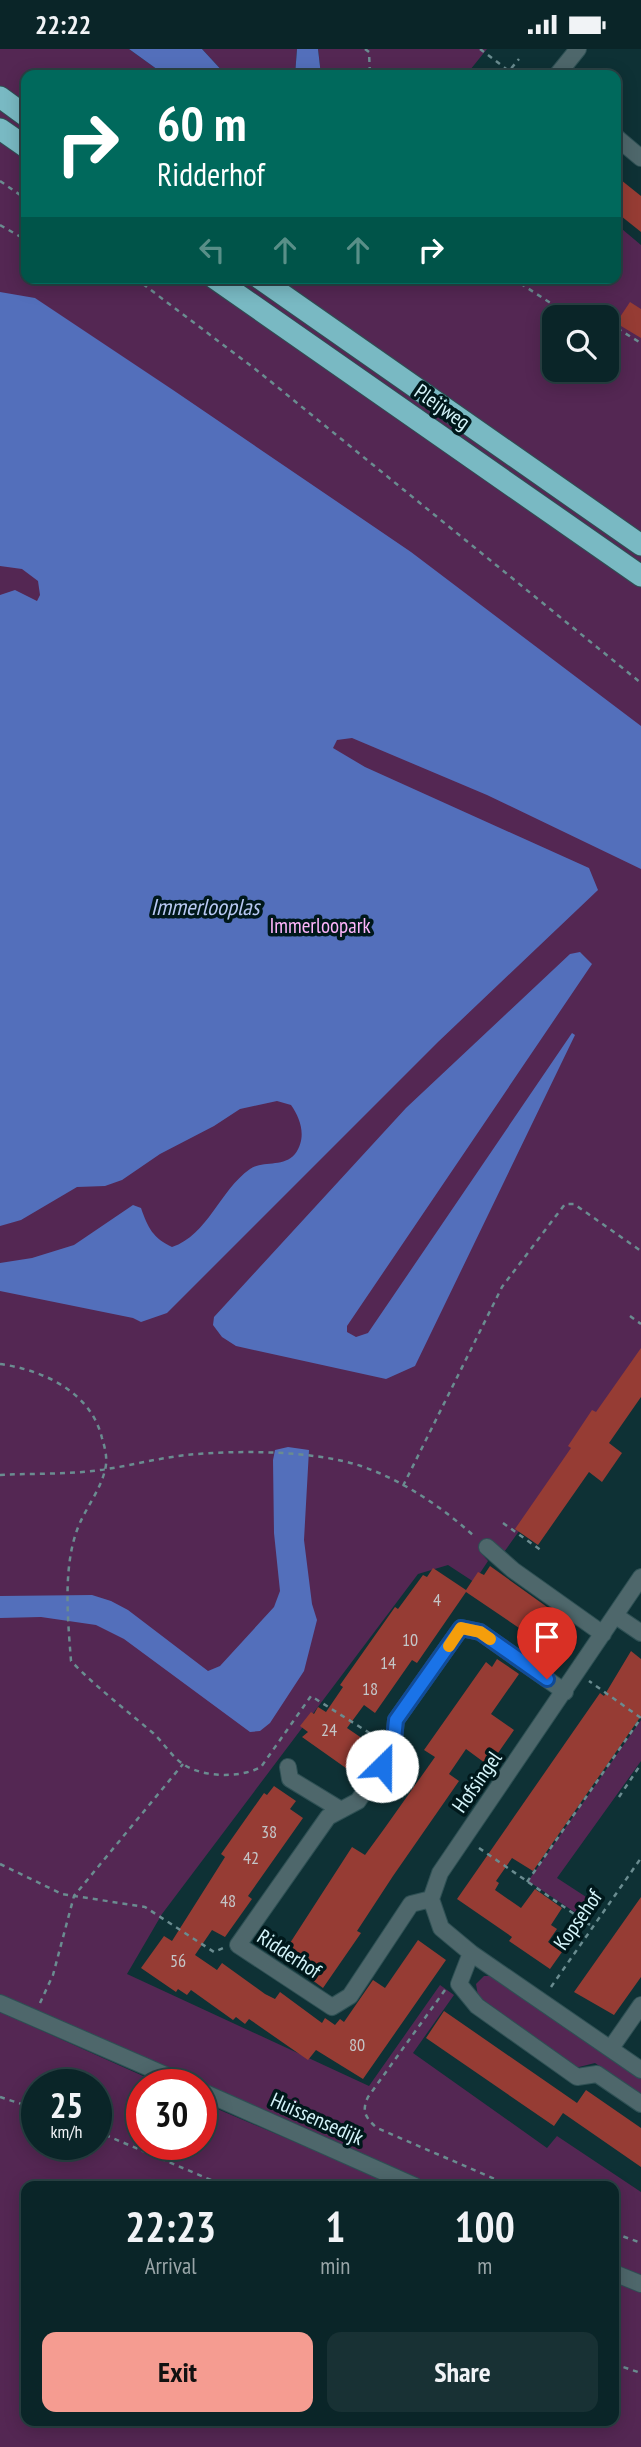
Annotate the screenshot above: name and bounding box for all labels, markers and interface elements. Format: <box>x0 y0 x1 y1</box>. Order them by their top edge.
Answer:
text: 22:22 <box>35 8 91 41</box>
text: 60 m <box>157 91 246 155</box>
icon: right <box>42 98 133 189</box>
text: Ridderhof <box>157 153 265 195</box>
icon: left <box>193 231 231 269</box>
icon: ahead <box>266 231 304 269</box>
icon: ahead <box>339 231 377 269</box>
icon: right <box>412 231 450 269</box>
map controls <box>542 305 619 382</box>
button: search <box>542 305 619 382</box>
street label: Pleijweg <box>409 378 475 435</box>
water label: Immerlooplas <box>151 892 262 921</box>
park label: Immerloopark <box>269 912 371 939</box>
house number: 4 <box>433 1588 441 1611</box>
pin <box>517 1607 577 1679</box>
icon: arrive <box>528 1618 566 1656</box>
house number: 10 <box>402 1628 418 1651</box>
house number: 14 <box>380 1651 396 1674</box>
house number: 18 <box>362 1677 378 1700</box>
house number: 24 <box>321 1718 337 1741</box>
position arrow <box>345 1729 419 1803</box>
street label: Hofsingel <box>446 1746 508 1818</box>
house number: 38 <box>261 1820 277 1843</box>
house number: 42 <box>243 1846 259 1869</box>
street label: Kopsehof <box>547 1884 608 1955</box>
house number: 48 <box>220 1889 236 1912</box>
street label: Ridderhof <box>252 1923 327 1984</box>
house number: 56 <box>170 1949 186 1972</box>
house number: 80 <box>349 2033 365 2056</box>
speed limit sign: 30 <box>126 2069 217 2160</box>
text: 25 <box>50 2082 83 2128</box>
street label: Huissensedijk <box>266 2086 368 2151</box>
text: km/h <box>51 2120 82 2143</box>
text: 22:23 <box>125 2199 216 2254</box>
text: 1 <box>325 2199 345 2254</box>
text: 100 <box>455 2199 515 2254</box>
text: Arrival <box>145 2251 197 2280</box>
text: min <box>320 2251 350 2280</box>
text: m <box>477 2251 492 2280</box>
button: Exit <box>42 2332 313 2412</box>
button: Share <box>327 2332 598 2412</box>

